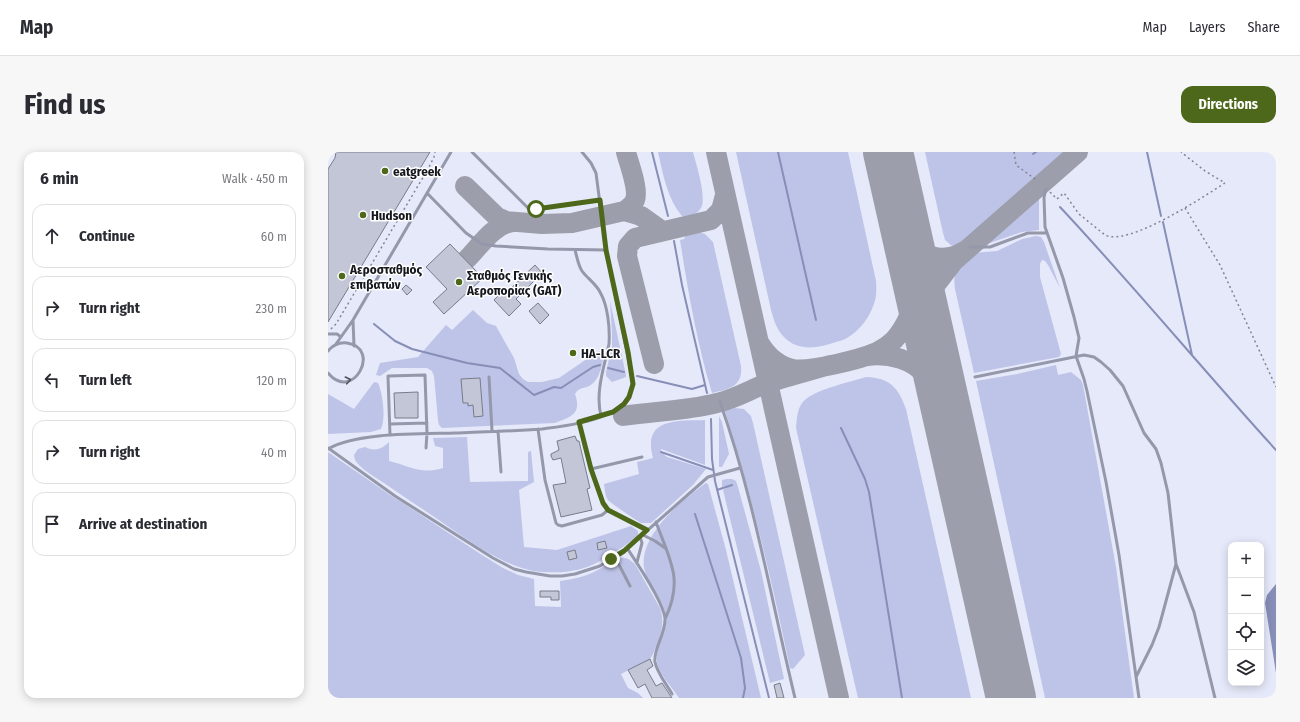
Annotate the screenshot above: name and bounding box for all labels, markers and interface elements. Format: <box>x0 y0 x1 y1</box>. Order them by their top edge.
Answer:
text: Map <box>20 16 53 39</box>
text: Map <box>1143 19 1167 36</box>
text: Layers <box>1189 19 1225 36</box>
text: Share <box>1247 19 1280 36</box>
button: Directions <box>1181 86 1276 123</box>
text: Find us <box>24 88 106 121</box>
place label: eatgreek <box>393 164 441 179</box>
marker: eatgreek <box>380 166 390 176</box>
text: 6 min <box>40 168 79 189</box>
text: Walk · 450 m <box>222 171 288 186</box>
route start <box>527 200 545 218</box>
place label: Hudson <box>371 208 412 223</box>
marker: Hudson <box>358 210 368 220</box>
icon: ahead <box>41 225 63 247</box>
text: Continue <box>79 227 135 245</box>
text: 60 m <box>261 229 287 244</box>
place label: Αεροσταθμός επιβατών <box>349 262 423 292</box>
place label: Σταθμός Γενικής Αεροπορίας (GAT) <box>466 268 561 298</box>
marker: Αεροσταθμός επιβατών <box>337 271 347 281</box>
marker: Σταθμός Γενικής Αεροπορίας (GAT) <box>454 277 464 287</box>
icon: right <box>41 297 63 319</box>
text: Turn right <box>79 299 140 317</box>
text: 230 m <box>256 301 287 316</box>
place label: HA-LCR <box>581 346 621 361</box>
marker: HA-LCR <box>568 348 578 358</box>
icon: left <box>41 369 63 391</box>
text: Turn left <box>79 371 132 389</box>
text: 120 m <box>256 373 287 388</box>
one-way arrow <box>344 376 351 384</box>
icon: right <box>41 441 63 463</box>
text: Turn right <box>79 443 140 461</box>
text: 40 m <box>261 445 287 460</box>
icon: arrive <box>41 513 63 535</box>
text: Arrive at destination <box>79 515 207 533</box>
map controls <box>1228 542 1264 686</box>
button: + <box>1228 542 1264 578</box>
route end <box>602 550 620 568</box>
button: − <box>1228 578 1264 614</box>
button: locate <box>1228 614 1264 650</box>
button: layers <box>1228 650 1264 686</box>

